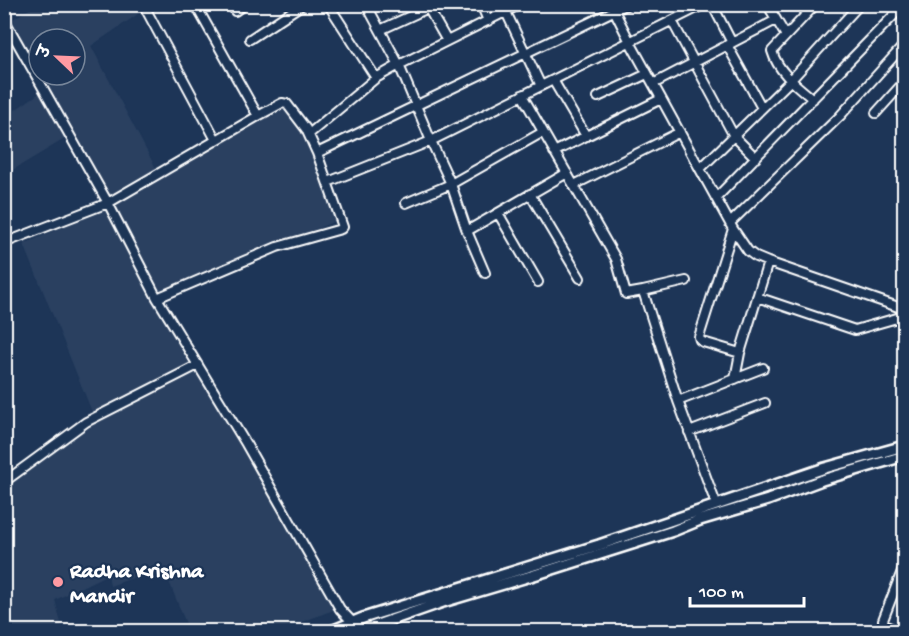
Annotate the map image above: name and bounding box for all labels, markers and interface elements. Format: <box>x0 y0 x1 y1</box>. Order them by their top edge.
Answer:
north arrow <box>27 27 87 87</box>
text: उ <box>35 43 58 63</box>
place label: Radha Krishna Mandir <box>69 560 205 611</box>
scale bar <box>690 570 804 608</box>
marker: Radha Krishna Mandir <box>51 575 65 589</box>
text: 100 m <box>698 583 744 604</box>

